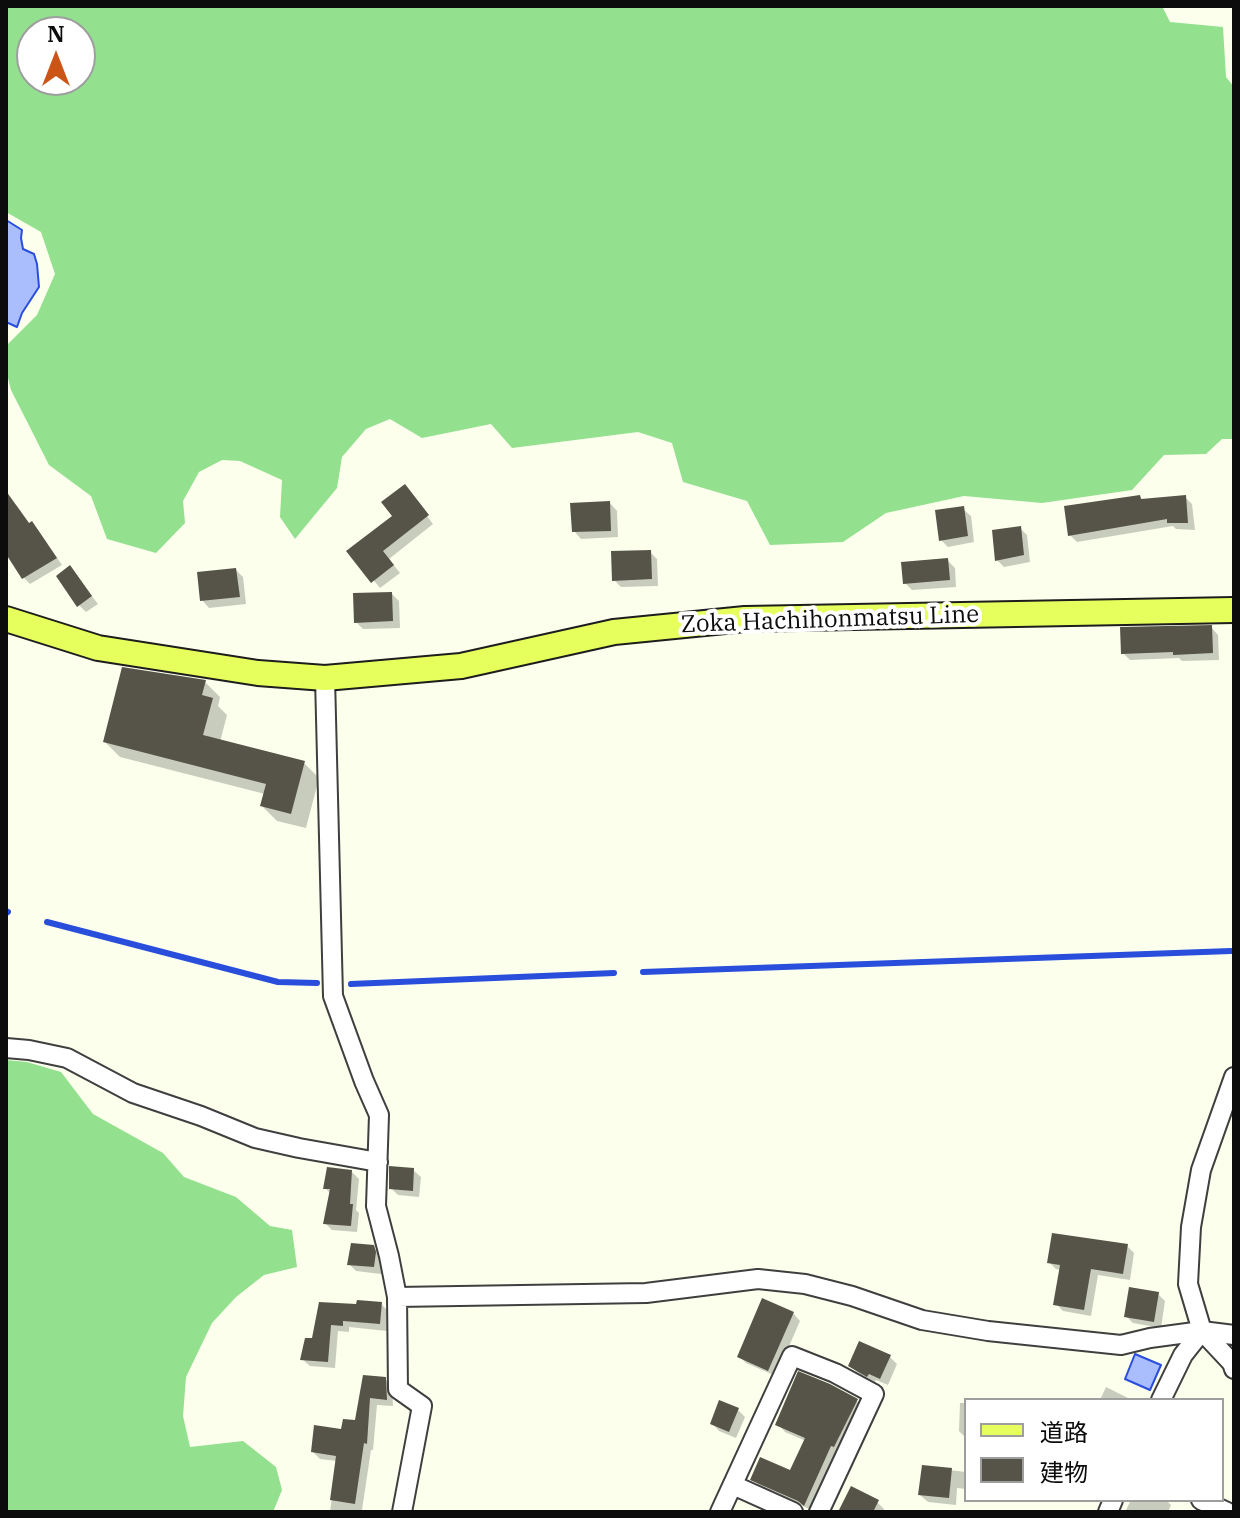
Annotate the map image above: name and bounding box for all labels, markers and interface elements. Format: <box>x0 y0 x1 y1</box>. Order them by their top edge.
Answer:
north arrow <box>16 16 96 96</box>
text: N <box>47 19 65 48</box>
street label: Zoka Hachihonmatsu Line <box>680 600 980 640</box>
legend <box>964 1398 1224 1502</box>
text: 道路 <box>1040 1416 1088 1448</box>
text: 建物 <box>1040 1456 1088 1488</box>

